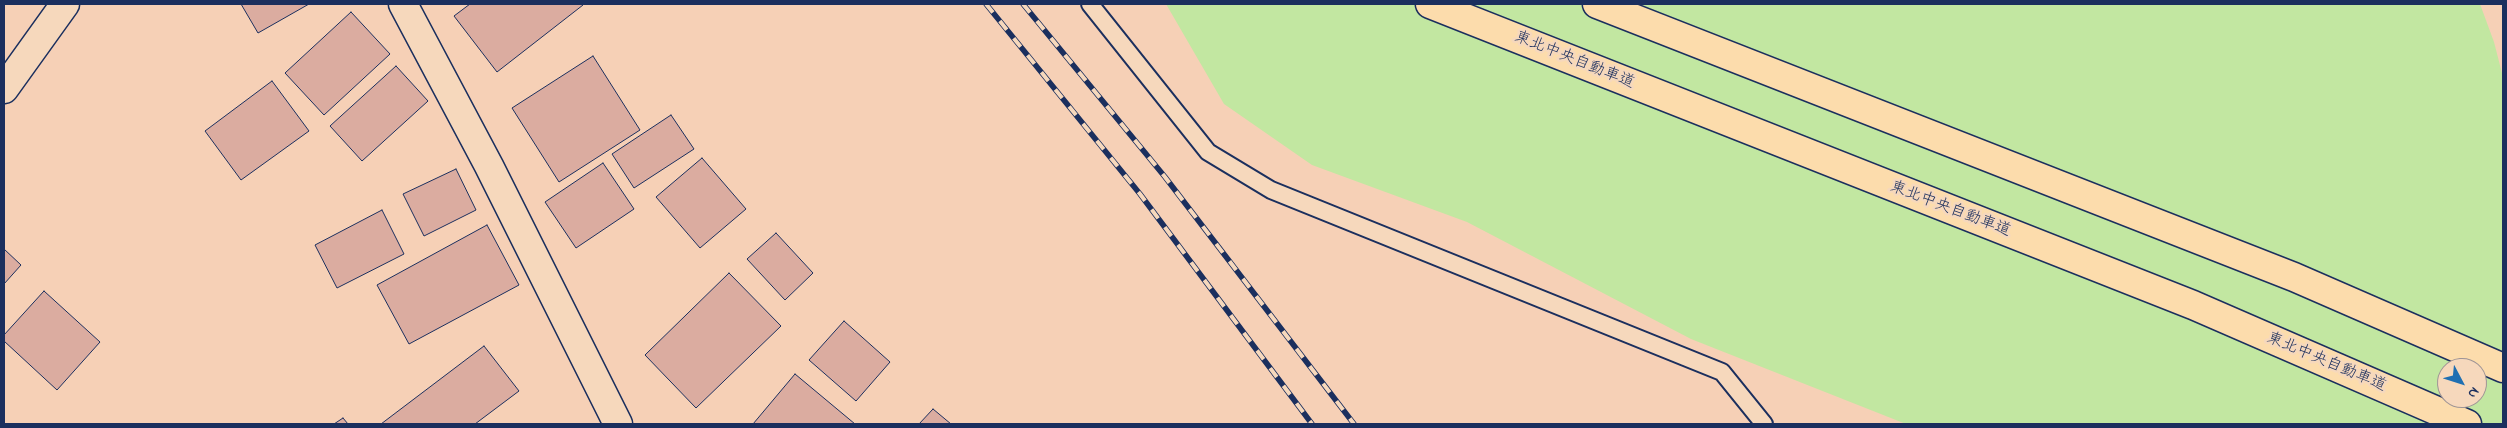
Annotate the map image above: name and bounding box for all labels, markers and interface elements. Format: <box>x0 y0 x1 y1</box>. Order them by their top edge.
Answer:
street label: 東北中央自動車道 <box>1511 28 1637 94</box>
street label: 東北中央自動車道 <box>1887 178 2013 242</box>
street label: 東北中央自動車道 <box>2263 329 2389 397</box>
north arrow <box>2437 358 2487 408</box>
text: N <box>2462 382 2484 403</box>

